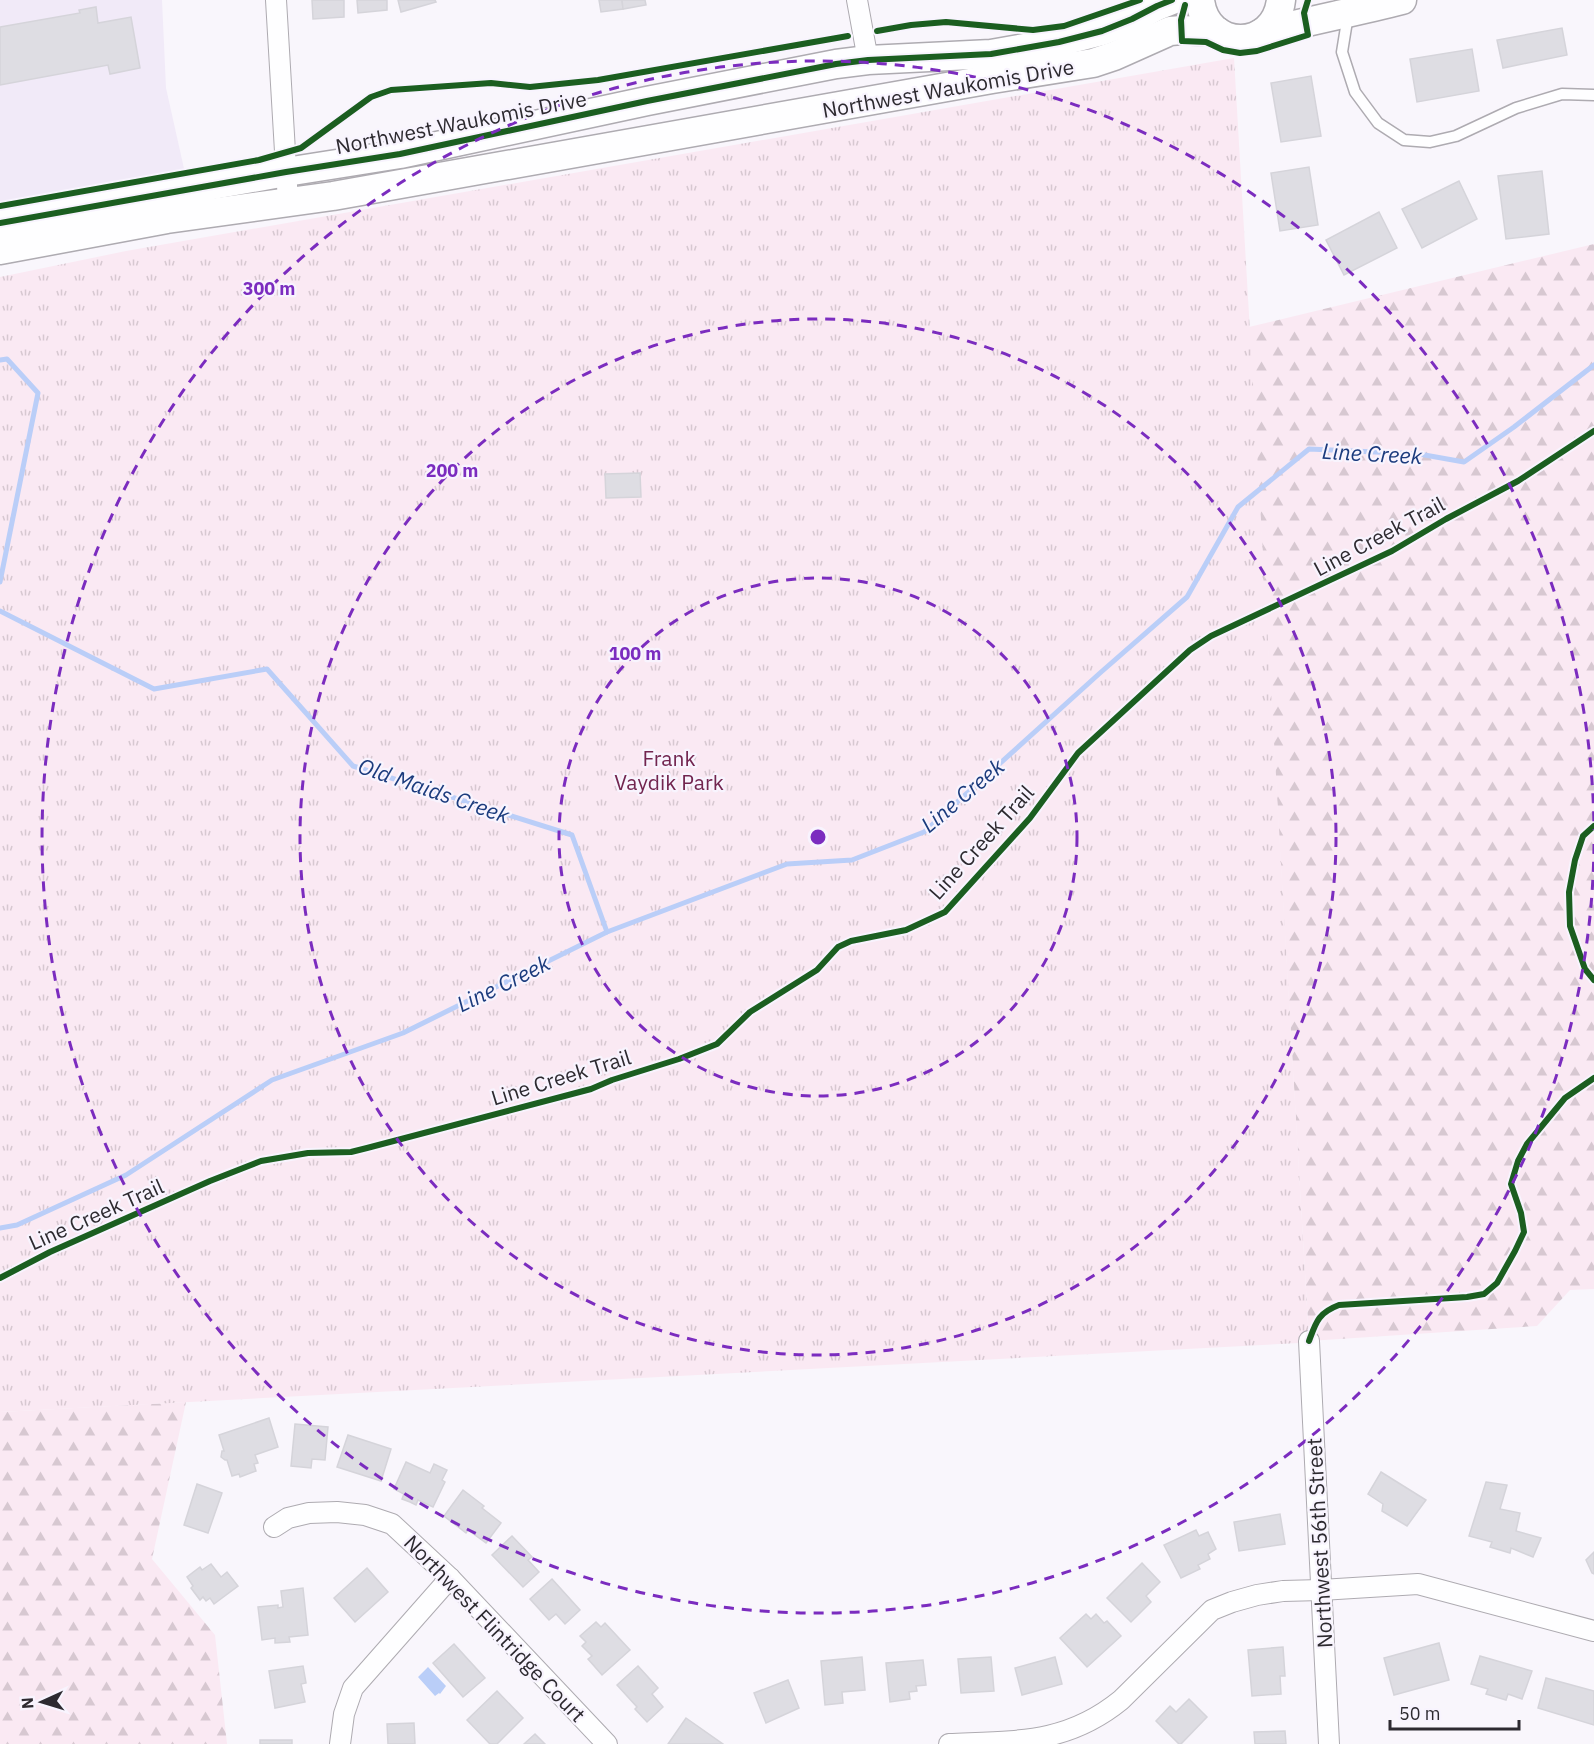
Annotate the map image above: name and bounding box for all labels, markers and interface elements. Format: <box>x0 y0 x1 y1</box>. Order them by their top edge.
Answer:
street label: Northwest Waukomis Drive <box>820 52 1076 124</box>
street label: Northwest Waukomis Drive <box>333 84 589 160</box>
text: 300 m <box>243 277 295 300</box>
water label: Line Creek <box>1321 436 1424 470</box>
text: 200 m <box>426 459 478 482</box>
street label: Line Creek Trail <box>1309 490 1450 582</box>
text: 100 m <box>609 642 661 665</box>
park label: Frank Vaydik Park <box>614 744 724 796</box>
water label: Old Maids Creek <box>355 751 514 830</box>
water label: Line Creek <box>914 751 1010 838</box>
street label: Line Creek Trail <box>922 779 1040 905</box>
centre of rings <box>808 827 828 847</box>
water label: Line Creek <box>451 948 555 1018</box>
street label: Line Creek Trail <box>488 1042 635 1112</box>
street label: Line Creek Trail <box>24 1172 168 1256</box>
street label: Northwest 56th Street <box>1300 1437 1338 1649</box>
street label: Northwest Flintridge Court <box>398 1528 592 1728</box>
north arrow <box>12 1672 72 1732</box>
scale bar <box>1390 1693 1519 1731</box>
text: N <box>17 1697 37 1710</box>
text: 50 m <box>1399 1702 1441 1725</box>

